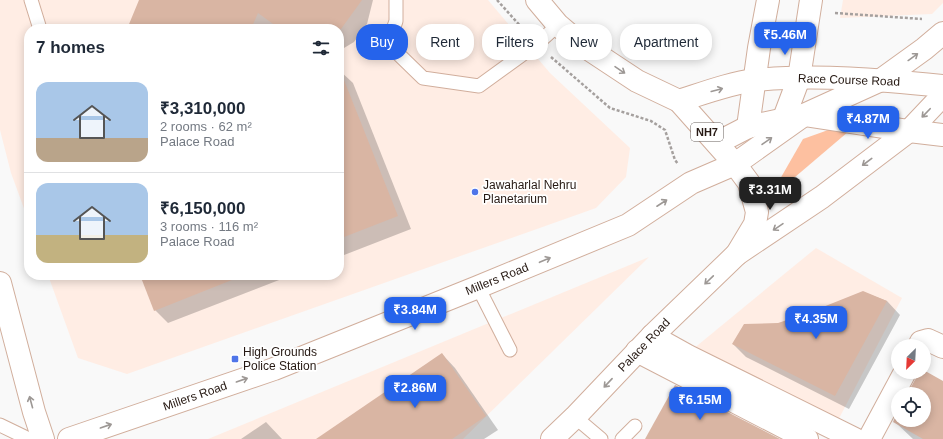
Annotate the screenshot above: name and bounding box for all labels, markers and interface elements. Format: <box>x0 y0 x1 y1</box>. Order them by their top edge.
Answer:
pin: ₹5.46M <box>752 22 818 56</box>
chip: Buy <box>356 24 408 60</box>
chip: Rent <box>416 24 474 60</box>
chip: Filters <box>482 24 548 60</box>
chip: New <box>556 24 612 60</box>
chip: Apartment <box>620 24 712 60</box>
text: ₹5.46M <box>763 27 807 42</box>
icon: filters <box>310 37 332 59</box>
text: 7 homes <box>36 38 105 57</box>
one-way arrow <box>907 53 918 61</box>
one-way arrow <box>614 66 625 74</box>
street label: Race Course Road <box>798 71 900 89</box>
one-way arrow <box>710 85 723 93</box>
icon: home <box>68 98 116 146</box>
text: ₹3,310,000 <box>160 99 245 118</box>
pin: ₹4.87M <box>835 106 901 140</box>
one-way arrow <box>921 108 931 118</box>
text: ₹4.87M <box>846 111 890 126</box>
text: 2 rooms · 62 m² <box>160 119 252 134</box>
road number: NH7 <box>691 123 723 141</box>
text: Palace Road <box>160 134 234 149</box>
one-way arrow <box>761 137 772 145</box>
one-way arrow <box>862 158 873 166</box>
pin: ₹3.31M <box>737 177 803 211</box>
place label: Jawaharlal Nehru Planetarium <box>483 178 576 206</box>
text: ₹3.31M <box>748 182 792 197</box>
marker: Jawaharlal Nehru Planetarium <box>470 187 480 197</box>
icon: home <box>68 199 116 247</box>
text: ₹6,150,000 <box>160 199 245 218</box>
one-way arrow <box>656 199 667 207</box>
text: 3 rooms · 116 m² <box>160 219 258 234</box>
one-way arrow <box>773 223 784 231</box>
text: Palace Road <box>160 234 234 249</box>
one-way arrow <box>539 255 551 263</box>
street label: Millers Road <box>463 260 531 298</box>
one-way arrow <box>704 275 714 285</box>
pin: ₹3.84M <box>382 297 448 331</box>
text: ₹3.84M <box>393 302 437 317</box>
pin: ₹4.35M <box>783 306 849 340</box>
text: ₹4.35M <box>794 311 838 326</box>
street label: Palace Road <box>615 315 673 375</box>
north arrow <box>891 339 931 379</box>
map controls <box>891 339 931 427</box>
place label: High Grounds Police Station <box>243 345 317 373</box>
marker: High Grounds Police Station <box>230 354 240 364</box>
pin: ₹2.86M <box>382 375 448 409</box>
one-way arrow <box>236 376 249 383</box>
one-way arrow <box>603 378 612 388</box>
street label: Millers Road <box>161 379 229 413</box>
text: ₹2.86M <box>393 380 437 395</box>
pin: ₹6.15M <box>667 387 733 421</box>
button: locate <box>891 387 931 427</box>
text: ₹6.15M <box>678 392 722 407</box>
one-way arrow <box>27 396 34 409</box>
one-way arrow <box>100 422 112 430</box>

